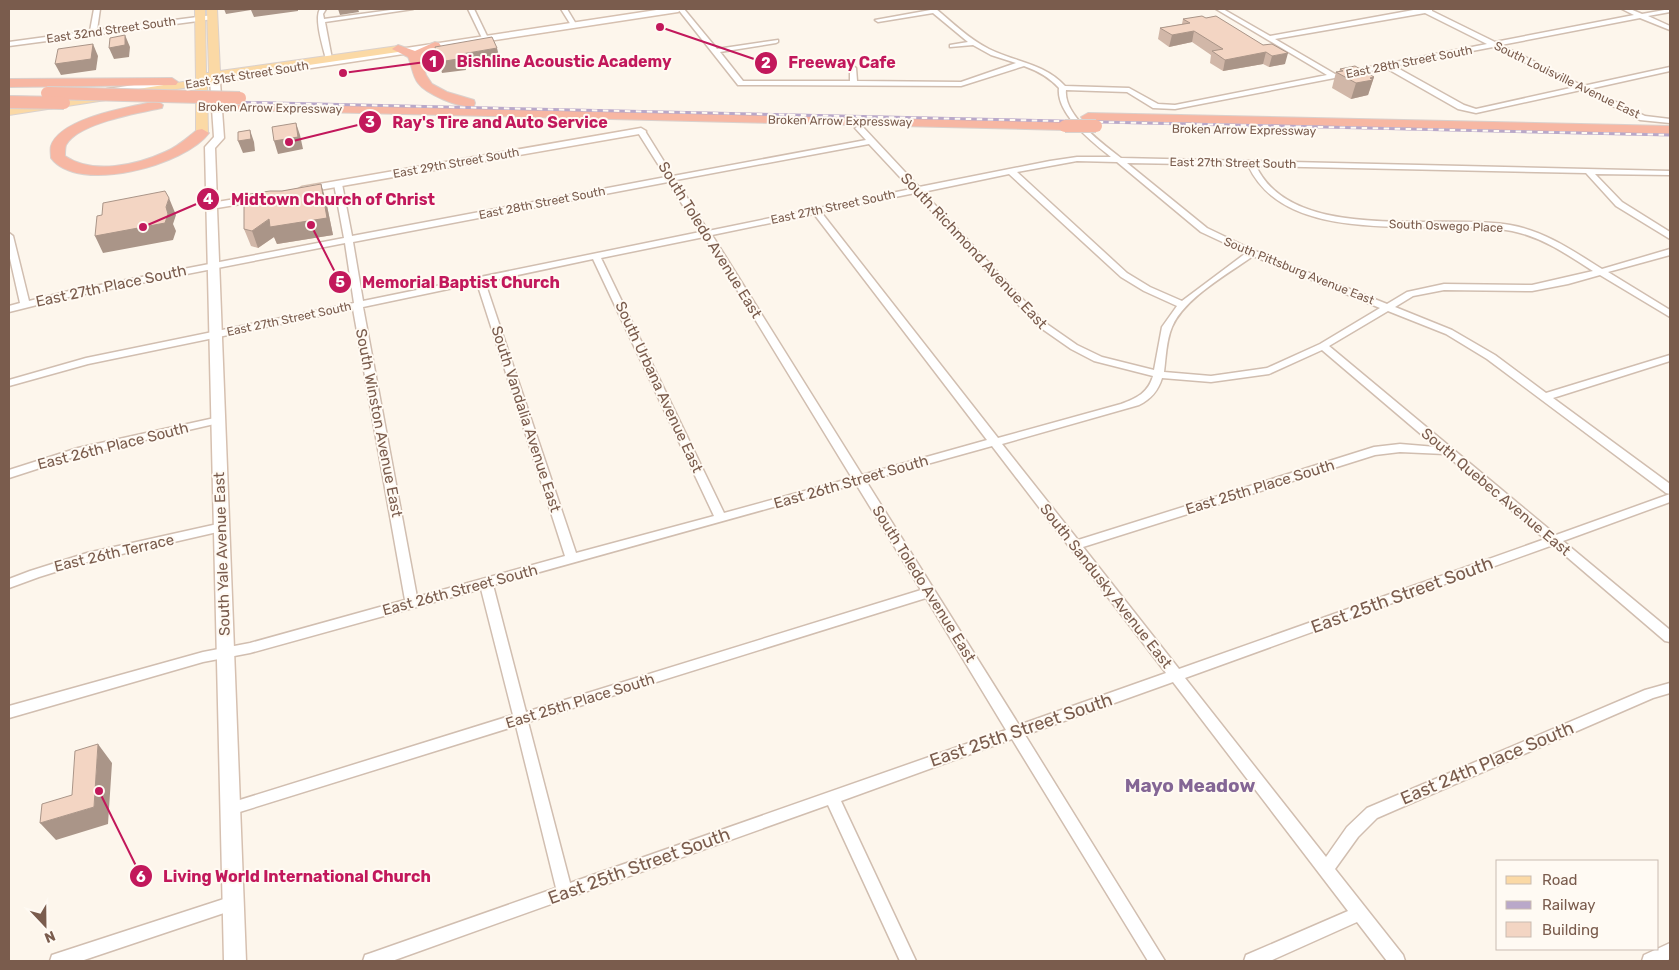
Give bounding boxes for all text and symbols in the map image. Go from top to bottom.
street label: East 32nd Street South [45,14,177,46]
street label: South Louisville Avenue East [1492,39,1642,122]
street label: East 28th Street South [1345,43,1473,81]
callout: Bishline Acoustic Academy [421,46,682,77]
callout: Freeway Cafe [753,47,906,78]
text: Bishline Acoustic Academy [457,52,672,71]
text: 1 [429,53,437,71]
text: Freeway Cafe [788,53,896,72]
text: 2 [761,54,771,72]
street label: East 31st Street South [184,58,310,92]
street label: Broken Arrow Expressway [198,100,343,116]
callout: Ray's Tire and Auto Service [357,107,618,138]
text: 3 [365,113,375,131]
text: Ray's Tire and Auto Service [392,113,608,132]
street label: Broken Arrow Expressway [768,113,913,129]
street label: Broken Arrow Expressway [1172,122,1317,138]
street label: East 29th Street South [392,145,520,181]
street label: East 27th Street South [1169,155,1297,171]
street label: South Toledo Avenue East [654,158,766,322]
street label: South Richmond Avenue East [897,169,1051,333]
callout: Midtown Church of Christ [196,184,445,215]
street label: East 28th Street South [478,184,606,222]
street label: East 27th Street South [769,187,897,227]
text: 4 [203,190,213,208]
text: Midtown Church of Christ [231,190,436,209]
street label: South Oswego Place [1389,217,1504,235]
street label: South Pittsburg Avenue East [1222,234,1376,308]
street label: East 27th Place South [34,261,188,311]
callout: Memorial Baptist Church [327,267,570,298]
text: 5 [335,273,345,291]
text: Memorial Baptist Church [362,273,560,292]
street label: East 27th Street South [225,299,353,339]
street label: South Urbana Avenue East [611,299,707,476]
street label: South Vandalia Avenue East [487,324,565,514]
street label: South Winston Avenue East [352,327,406,519]
street label: East 26th Place South [36,419,190,473]
street label: South Quebec Avenue East [1418,424,1574,560]
street label: East 26th Street South [772,451,930,513]
street label: East 25th Place South [1183,456,1337,518]
street label: South Yale Avenue East [210,472,234,636]
street label: South Sandusky Avenue East [1036,500,1176,672]
street label: South Toledo Avenue East [868,502,980,666]
street label: East 26th Terrace [52,530,176,576]
street label: East 25th Street South [1308,552,1496,638]
street label: East 26th Street South [380,561,540,619]
street label: East 25th Place South [503,670,657,732]
street label: East 25th Street South [927,688,1115,772]
street label: East 24th Place South [1397,717,1577,809]
district label: Mayo Meadow [1125,774,1255,797]
street label: East 25th Street South [545,823,733,909]
legend [1496,860,1659,950]
callout: Living World International Church [128,861,441,892]
text: Living World International Church [163,867,431,886]
text: 6 [136,868,146,886]
text: Road [1542,871,1578,889]
text: Railway [1542,896,1596,914]
north arrow [20,900,70,950]
text: Building [1542,921,1599,939]
text: N [42,927,58,946]

